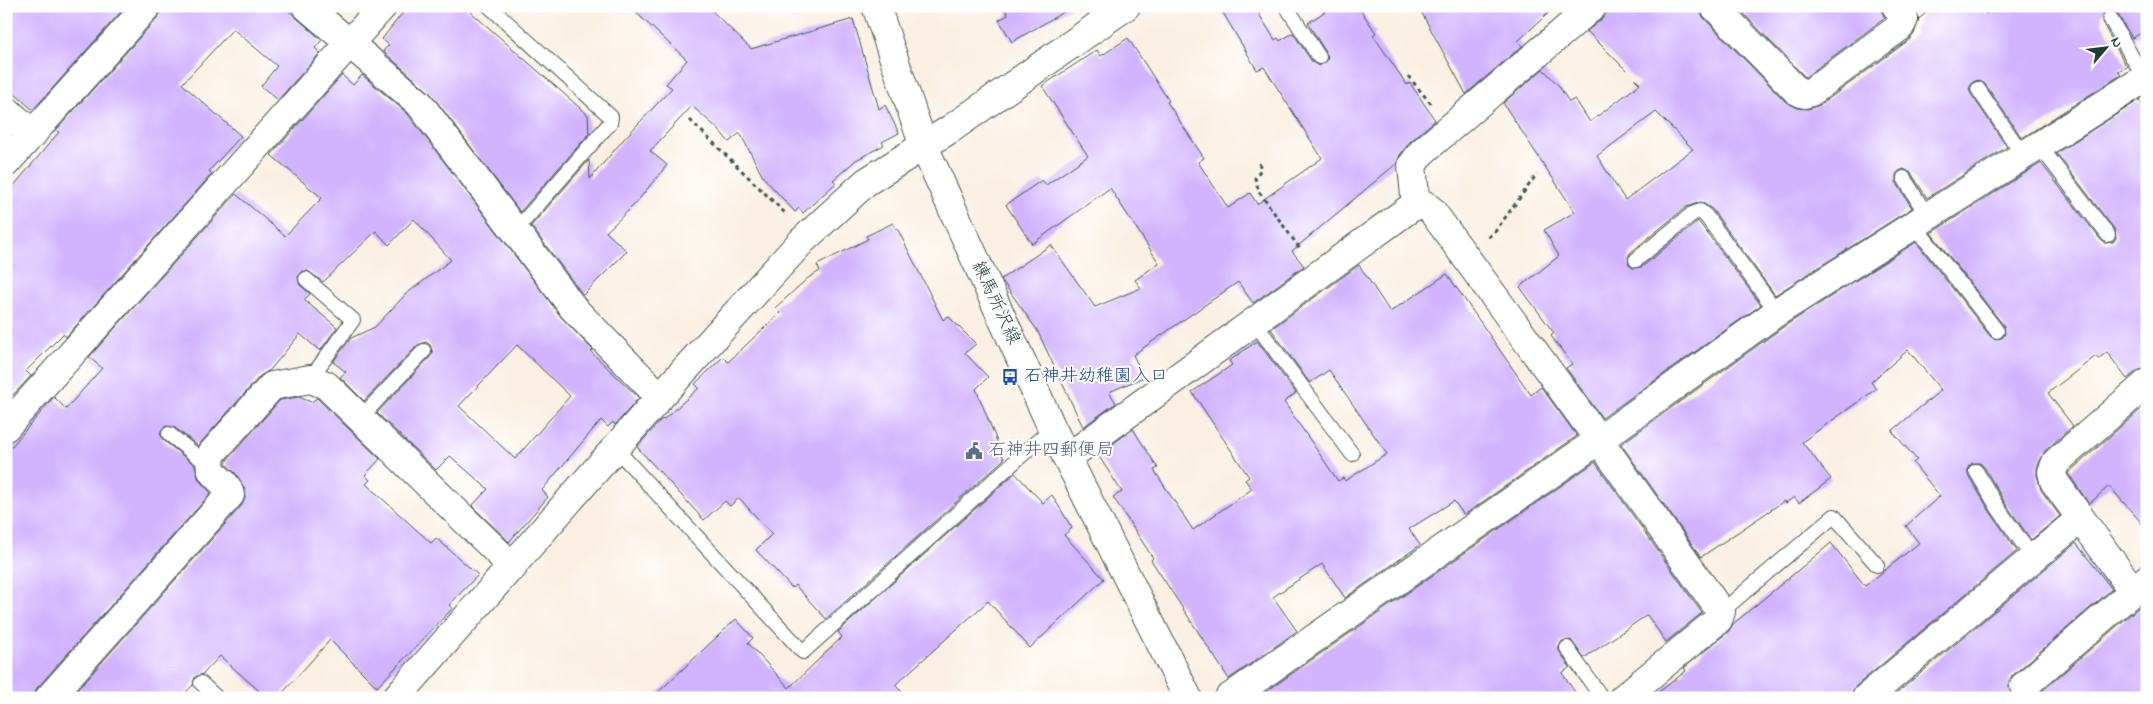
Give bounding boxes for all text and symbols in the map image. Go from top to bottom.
north arrow [2080,22,2130,72]
text: N [2105,33,2128,52]
street label: 練馬所沢線 [964,257,1026,349]
place label: 石神井幼稚園入口 [1024,364,1168,390]
bus stop icon: 石神井幼稚園入口 [1000,367,1020,387]
place label: 石神井四郵便局 [988,438,1114,464]
public building icon: 石神井四郵便局 [964,441,984,461]

